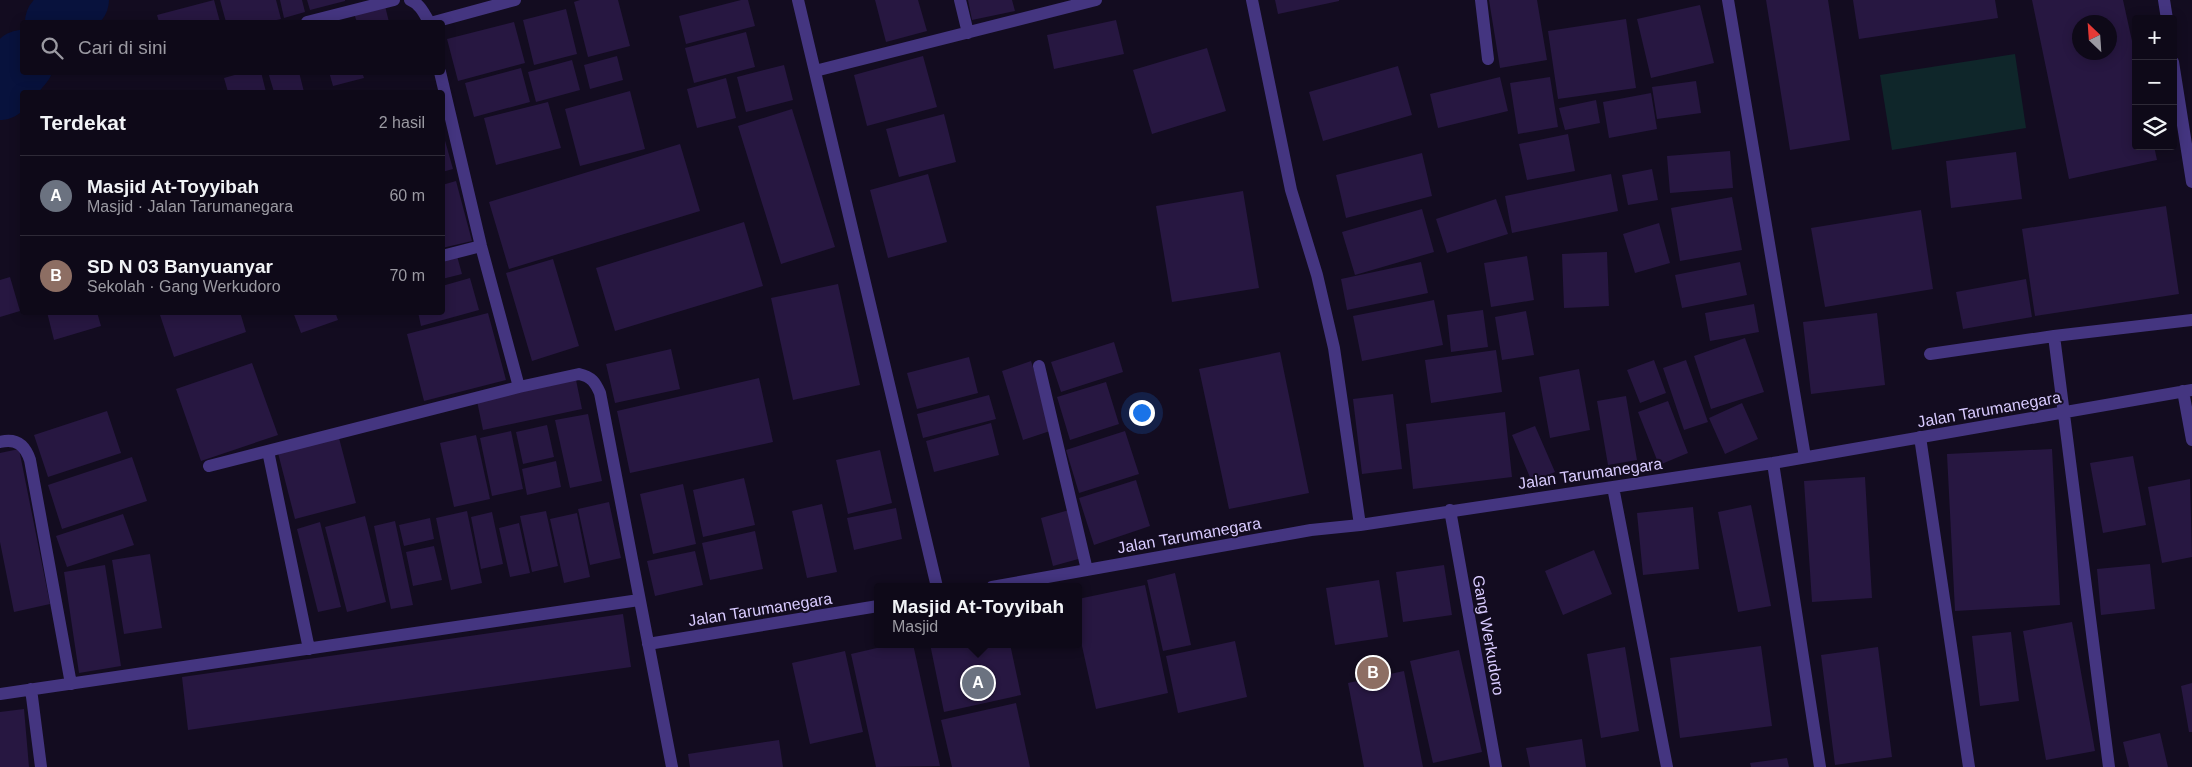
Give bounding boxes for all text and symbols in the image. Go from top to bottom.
north arrow [2072,15,2117,60]
map controls [2132,15,2177,150]
button: + [2132,15,2177,60]
search box [20,20,445,75]
icon: search [38,34,66,62]
text: Cari di sini [78,37,167,58]
button: − [2132,60,2177,105]
button: layers [2132,105,2177,150]
text: Terdekat [40,111,126,134]
text: 2 hasil [379,114,425,131]
text: Masjid At-Toyyibah [87,176,259,197]
text: A [50,187,62,204]
text: 60 m [389,187,425,204]
text: Masjid · Jalan Tarumanegara [87,198,293,215]
text: SD N 03 Banyuanyar [87,256,273,277]
text: B [50,267,62,284]
text: 70 m [389,267,425,284]
text: Sekolah · Gang Werkudoro [87,278,281,295]
street label: Jalan Tarumanegara [1916,388,2062,431]
your location [1129,400,1155,426]
street label: Jalan Tarumanegara [1517,455,1663,492]
street label: Jalan Tarumanegara [1116,514,1262,557]
street label: Gang Werkudoro [1470,574,1507,697]
popup [874,583,1082,648]
street label: Jalan Tarumanegara [687,590,833,629]
text: Masjid At-Toyyibah [892,596,1064,617]
text: Masjid [892,618,938,635]
pin: B [1357,654,1389,692]
pin: A [962,664,994,702]

